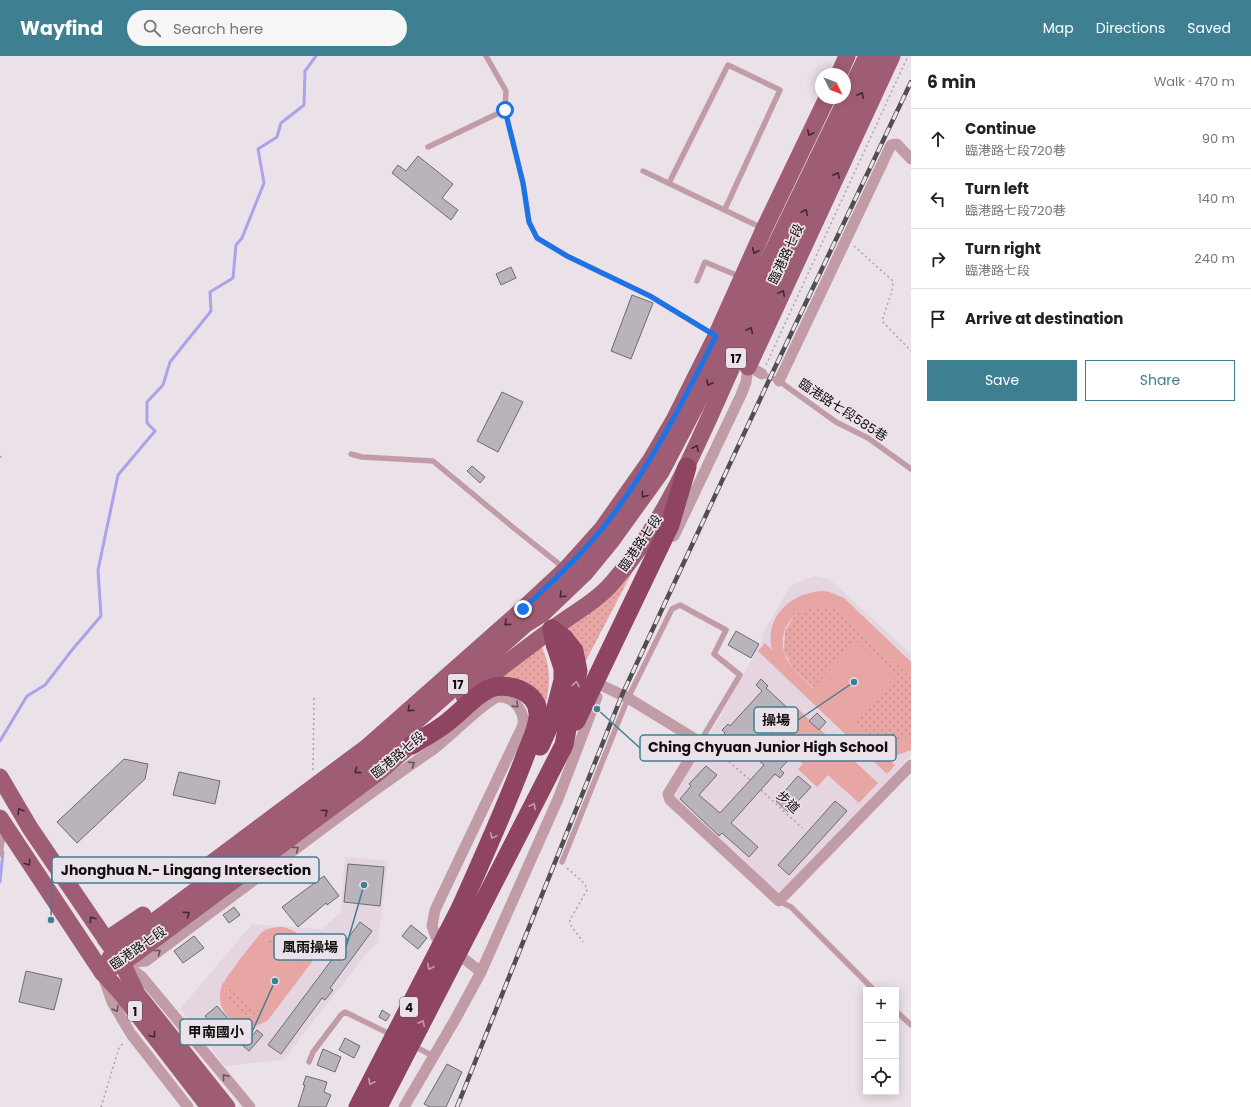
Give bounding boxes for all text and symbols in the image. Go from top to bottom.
search box [127,10,407,46]
text: Wayfind [20,15,103,42]
icon: search [141,17,163,39]
text: Search here [173,18,263,39]
text: Map [1043,18,1074,38]
text: Directions [1096,18,1165,38]
text: Saved [1187,18,1231,38]
north arrow [815,68,851,104]
text: 6 min [927,70,976,94]
text: Walk · 470 m [1154,72,1235,91]
one-way arrow [856,92,864,99]
route start [496,101,514,119]
text: Continue [965,118,1036,139]
icon: ahead [927,128,949,150]
one-way arrow [807,129,815,136]
text: 90 m [1202,129,1235,148]
text: 臨港路七段720巷 [965,141,1066,160]
one-way arrow [832,172,840,179]
text: Turn left [965,178,1029,199]
icon: left [927,188,949,210]
text: 140 m [1198,189,1235,208]
text: 臨港路七段720巷 [965,201,1066,220]
one-way arrow [800,209,808,217]
street label: 臨港路七段 [764,221,808,287]
text: Turn right [965,238,1041,259]
one-way arrow [752,246,760,254]
icon: right [927,248,949,270]
text: 240 m [1194,249,1235,268]
text: 臨港路七段 [965,261,1030,280]
one-way arrow [777,290,785,297]
icon: arrive [927,308,949,330]
text: Arrive at destination [965,308,1123,329]
one-way arrow [745,326,753,334]
road number: 17 [726,348,746,368]
button: Save [927,360,1077,401]
button: Share [1085,360,1235,401]
street label: 臨港路七段585巷 [795,374,891,446]
one-way arrow [706,378,713,386]
one-way arrow [691,445,699,452]
one-way arrow [642,491,649,498]
street label: 臨港路七段 [614,511,666,575]
one-way arrow [559,590,566,597]
route end [514,600,532,618]
one-way arrow [505,619,512,626]
road number: 17 [448,674,468,694]
one-way arrow [571,681,580,688]
one-way arrow [511,700,519,708]
one-way arrow [407,704,415,712]
callout: 操場 [754,707,798,733]
text: 操場 [762,710,790,730]
street label: 臨港路七段 [367,727,429,783]
callout: Ching Chyuan Junior High School [640,735,896,761]
text: Ching Chyuan Junior High School [648,737,888,757]
one-way arrow [408,761,415,769]
one-way arrow [354,766,361,773]
street label: 步道 [772,786,804,818]
one-way arrow [529,803,536,810]
one-way arrow [17,808,24,815]
one-way arrow [321,809,328,817]
one-way arrow [490,832,498,840]
one-way arrow [291,847,298,854]
callout: Jhonghua N.- Lingang Intersection [52,857,319,883]
one-way arrow [23,858,30,865]
text: Jhonghua N.- Lingang Intersection [61,860,311,880]
one-way arrow [182,912,189,919]
one-way arrow [89,916,97,923]
street label: 臨港路七段 [106,922,170,974]
callout: 風雨操場 [274,934,346,960]
text: 風雨操場 [282,937,338,957]
one-way arrow [154,949,161,957]
one-way arrow [427,963,435,970]
map controls [863,987,899,1095]
button: + [863,987,899,1023]
road number: 4 [400,997,418,1017]
road number: 1 [128,1001,142,1021]
one-way arrow [111,1005,119,1012]
callout: 甲南國小 [180,1019,252,1045]
one-way arrow [417,1019,425,1027]
text: 甲南國小 [188,1022,244,1042]
button: − [863,1023,899,1059]
one-way arrow [149,1031,156,1038]
button: locate [863,1059,899,1095]
one-way arrow [223,1075,230,1082]
one-way arrow [368,1078,375,1086]

